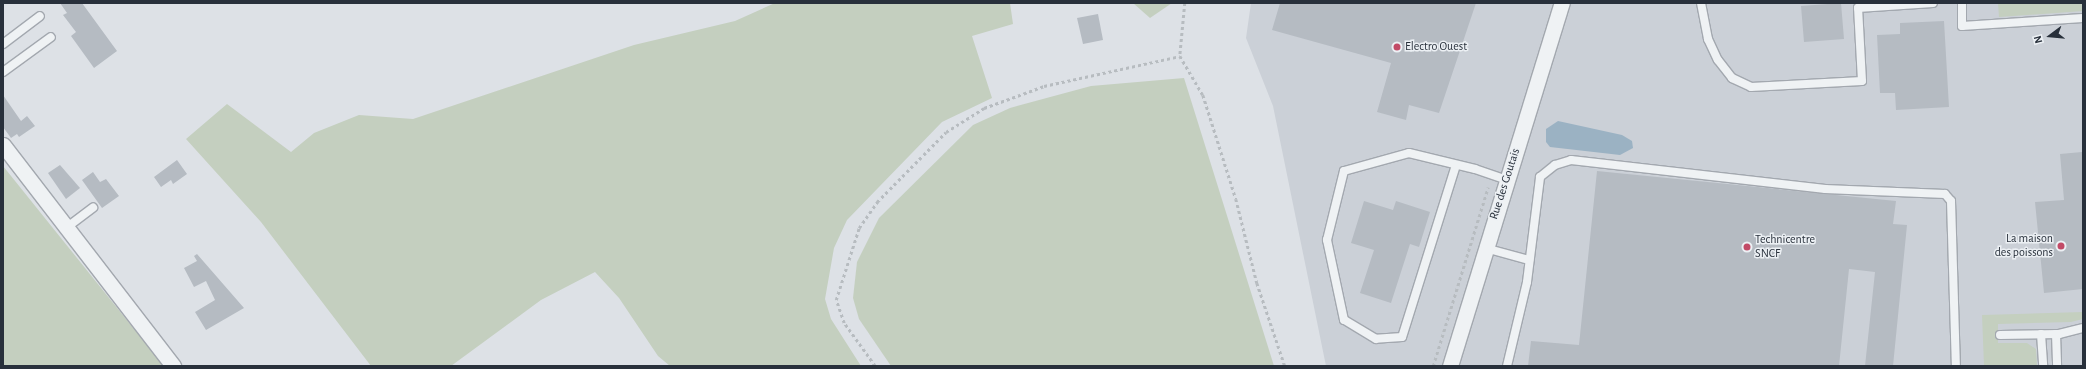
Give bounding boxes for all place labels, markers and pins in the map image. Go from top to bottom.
place label: Electro Ouest [1405,40,1467,54]
marker: Electro Ouest [1392,42,1402,52]
place label: La maison des poissons [1995,232,2053,260]
place label: Technicentre SNCF [1755,233,1815,261]
marker: La maison des poissons [2056,241,2066,251]
marker: Technicentre SNCF [1742,242,1752,252]

